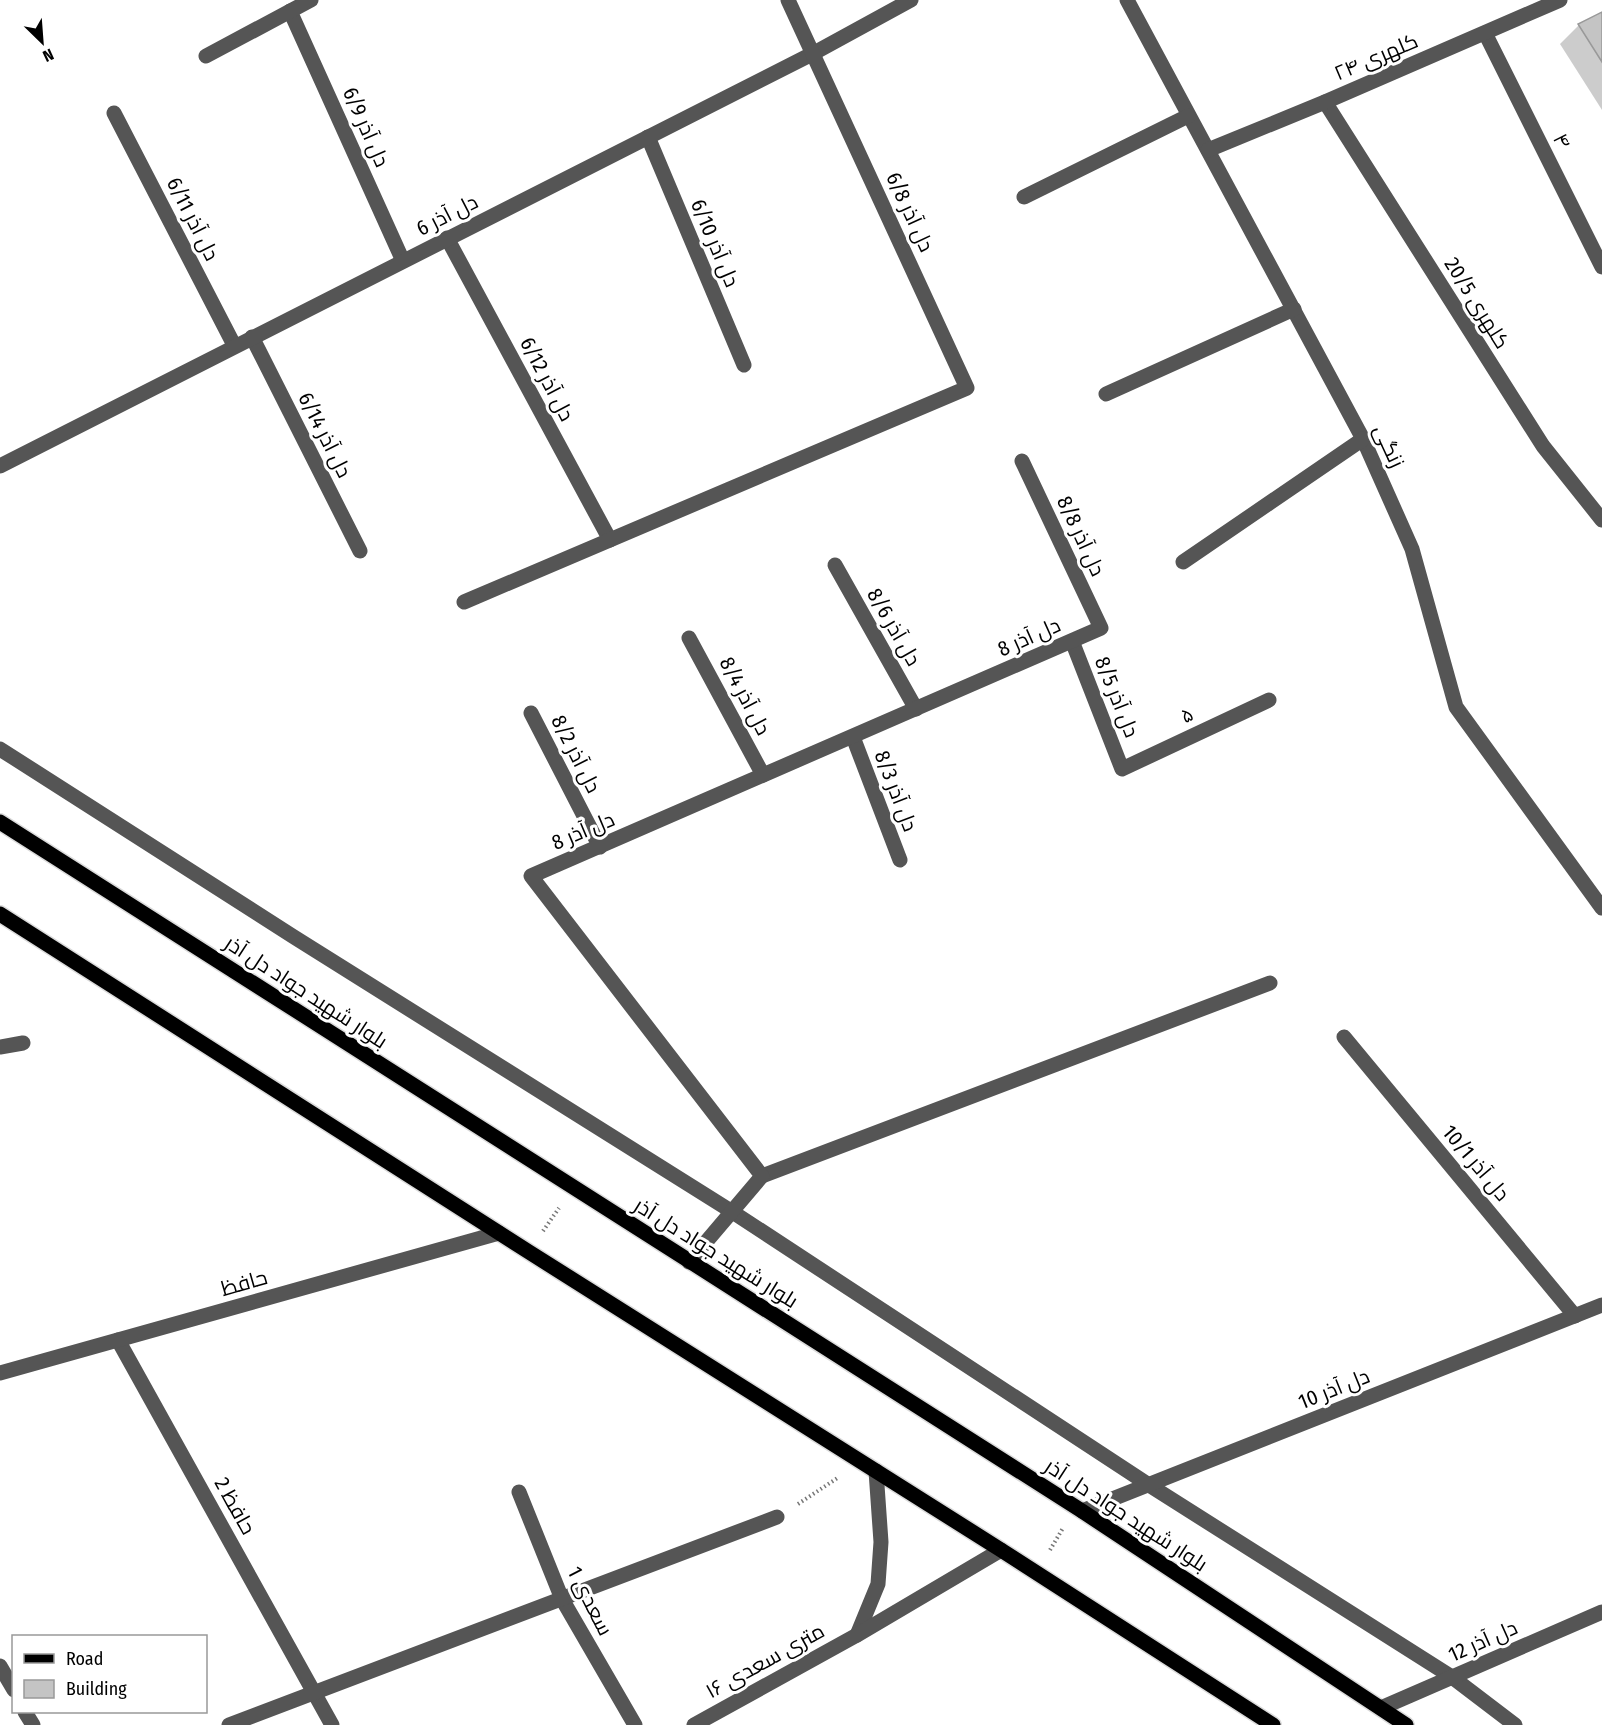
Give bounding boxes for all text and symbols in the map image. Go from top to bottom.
north arrow [12,12,72,72]
street label: کلهری ۲۴ [1330,28,1422,86]
text: N [40,45,56,66]
street label: دل آذر 6/9 [337,83,395,171]
street label: ۴ [1547,129,1577,153]
street label: دل آذر 6/8 [880,168,940,256]
street label: دل آذر 6/11 [161,173,225,265]
street label: دل آذر 6 [412,188,482,242]
street label: دل آذر 6/10 [685,195,745,291]
street label: کلهری 20/5 [1439,253,1515,353]
street label: دل آذر 6/12 [514,333,580,425]
street label: دل آذر 6/14 [292,388,358,482]
street label: زنگی [1368,420,1410,472]
street label: دل آذر 8/8 [1051,492,1111,580]
street label: دل آذر 8/6 [861,583,927,671]
street label: دل آذر 8 [994,612,1064,662]
street label: دل آذر 8/4 [714,652,776,740]
street label: دل آذر 8/5 [1089,653,1145,741]
street label: ۵ [1176,701,1198,729]
street label: دل آذر 8/2 [545,711,607,797]
street label: دل آذر 8/3 [869,747,923,835]
street label: دل آذر 8 [548,806,618,856]
street label: بلوار شهید جواد دل آذر [219,929,392,1054]
street label: دل آذر 10/1 [1437,1120,1515,1206]
street label: بلوار شهید جواد دل آذر [628,1191,803,1314]
street label: حافظ [218,1264,270,1302]
street label: دل آذر 10 [1295,1363,1373,1415]
street label: بلوار شهید جواد دل آذر [1039,1452,1212,1577]
street label: حافظ 2 [209,1473,261,1539]
street label: سعدی 1 [562,1562,618,1640]
street label: دل آذر 12 [1444,1614,1522,1668]
street label: ۱۶ متری سعدی [701,1618,829,1704]
legend [12,1635,207,1713]
text: Road [66,1648,103,1670]
text: Building [66,1678,127,1700]

